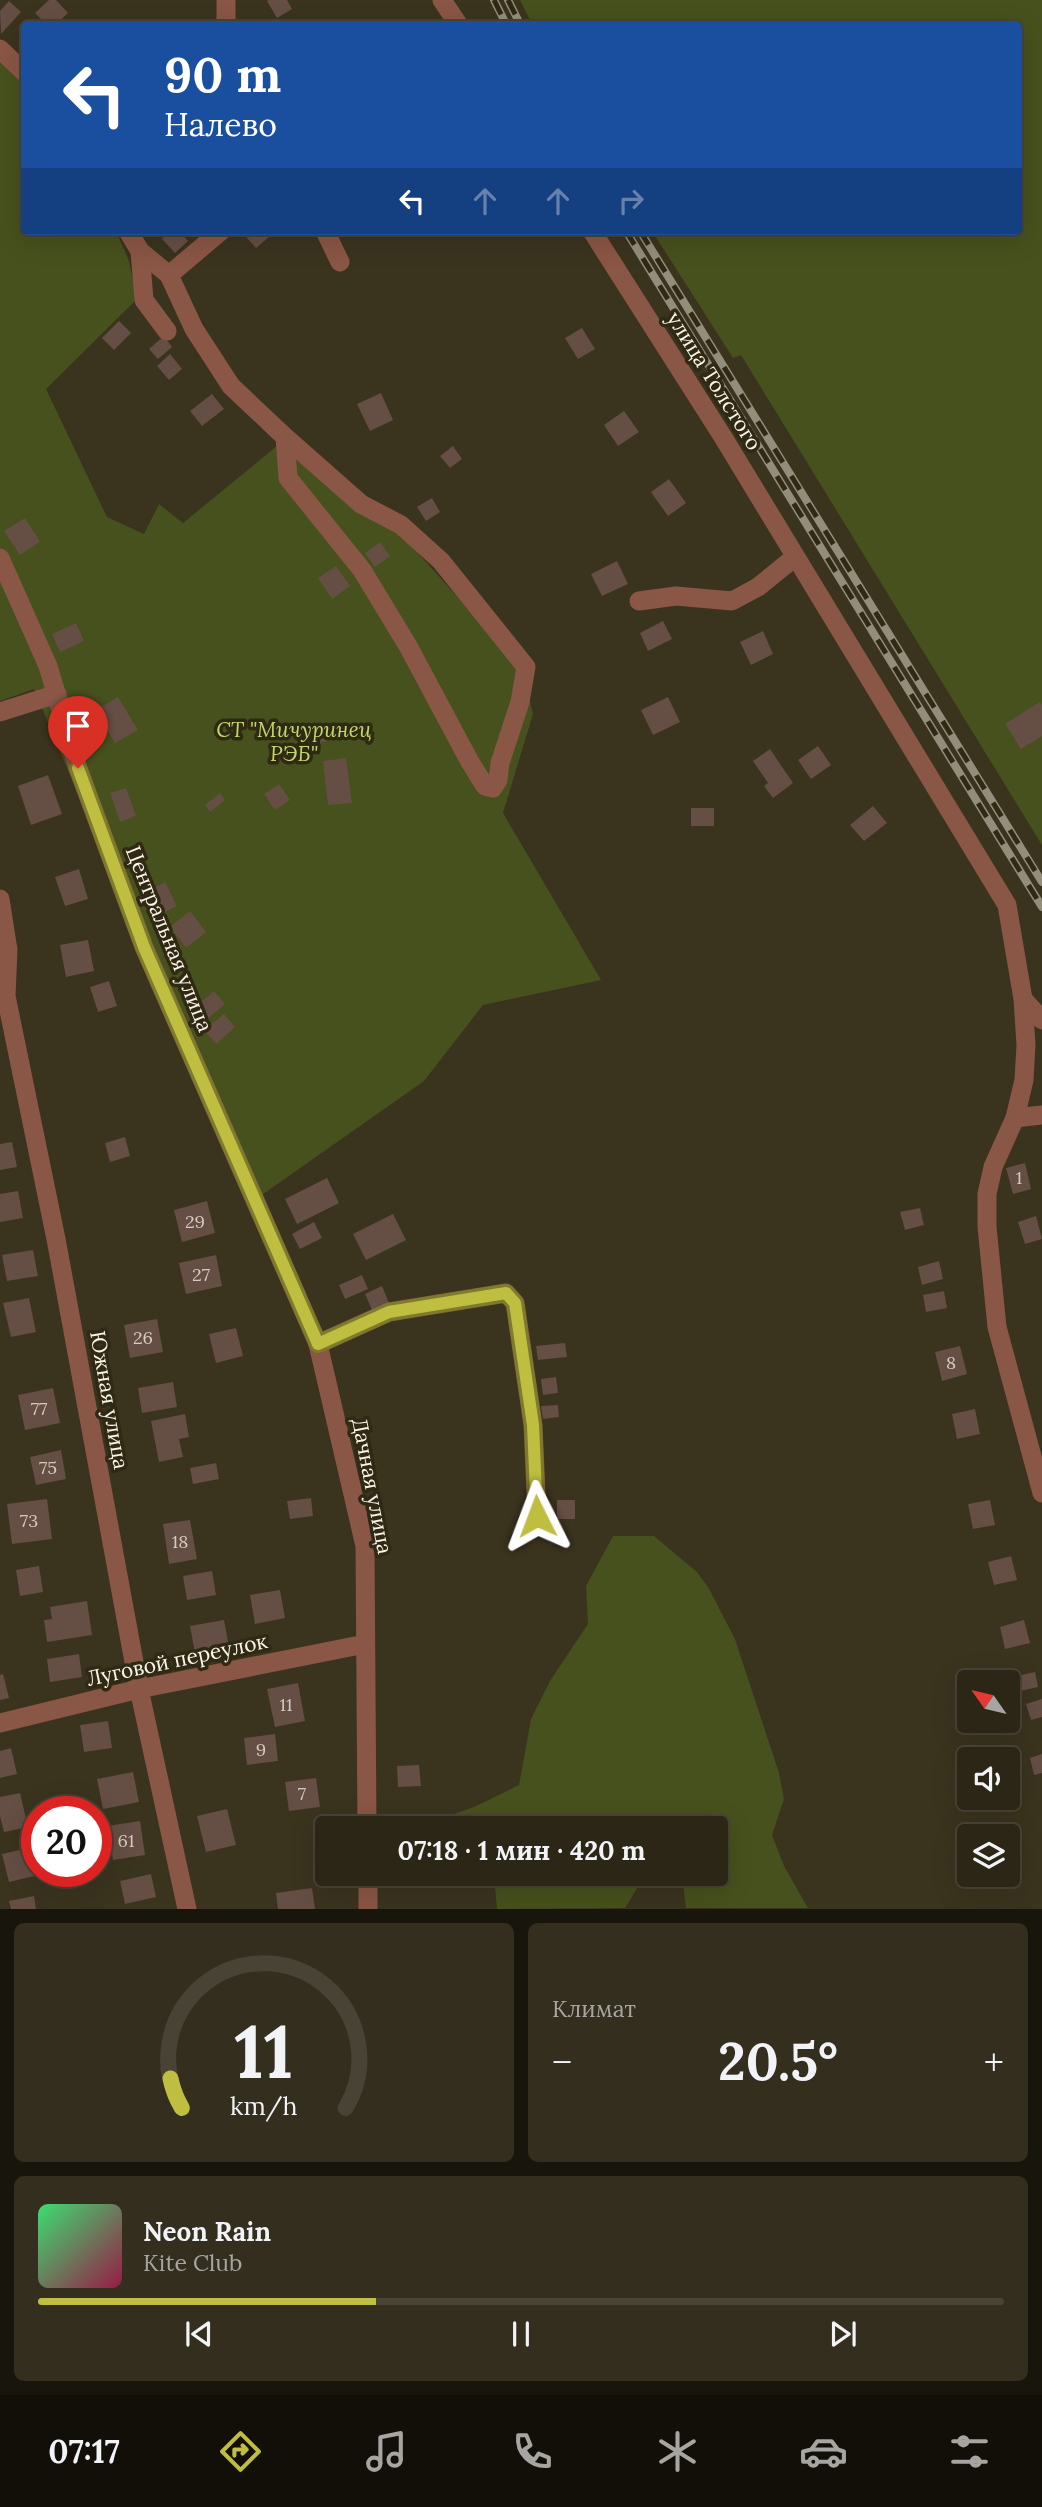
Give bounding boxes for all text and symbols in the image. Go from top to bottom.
text: 90 m [164,43,281,105]
icon: left [49,49,140,140]
text: Налево [164,104,277,145]
icon: left [393,182,431,220]
icon: ahead [466,182,504,220]
icon: ahead [539,182,577,220]
icon: right [612,182,650,220]
street label: улица Толстого [661,306,768,455]
pin [48,696,108,768]
icon: arrive [59,707,97,745]
park label: СТ "Мичуринец РЭБ" [216,716,372,767]
street label: Центральная улица [120,842,219,1036]
house number: 1 [1016,1166,1022,1189]
house number: 29 [185,1210,205,1233]
house number: 27 [192,1263,210,1286]
house number: 26 [133,1326,153,1349]
street label: Южная улица [84,1329,135,1471]
house number: 8 [946,1351,956,1374]
house number: 77 [31,1397,47,1420]
street label: Дачная улица [346,1415,399,1557]
house number: 75 [39,1456,57,1479]
position arrow [500,1479,574,1553]
house number: 73 [20,1509,38,1532]
house number: 18 [172,1530,188,1553]
street label: Луговой переулок [84,1627,270,1692]
north arrow [957,1670,1020,1732]
map controls [957,1670,1020,1887]
house number: 11 [279,1693,293,1716]
house number: 9 [256,1738,266,1761]
button: sound [957,1747,1020,1810]
house number: 7 [298,1782,306,1805]
speed limit sign: 20 [21,1796,112,1887]
button: layers [957,1824,1020,1887]
house number: 61 [118,1829,134,1852]
text: 07:18 · 1 мин · 420 m [398,1834,645,1867]
text: Климат [552,1994,636,2023]
text: 11 [234,2006,294,2099]
text: 20.5° [718,2028,838,2094]
text: − [552,2038,572,2086]
text: + [984,2038,1004,2086]
text: km/h [230,2090,298,2122]
text: Neon Rain [143,2215,271,2248]
text: Kite Club [143,2248,242,2277]
icon: previous [180,2315,218,2353]
icon: pause [502,2315,540,2353]
icon: next [824,2315,862,2353]
icon: directions [216,2427,265,2476]
icon: music [362,2427,411,2476]
icon: phone [508,2427,557,2476]
icon: climate [653,2427,702,2476]
icon: car [799,2427,848,2476]
icon: filters [945,2427,994,2476]
text: 07:17 [48,2431,120,2472]

